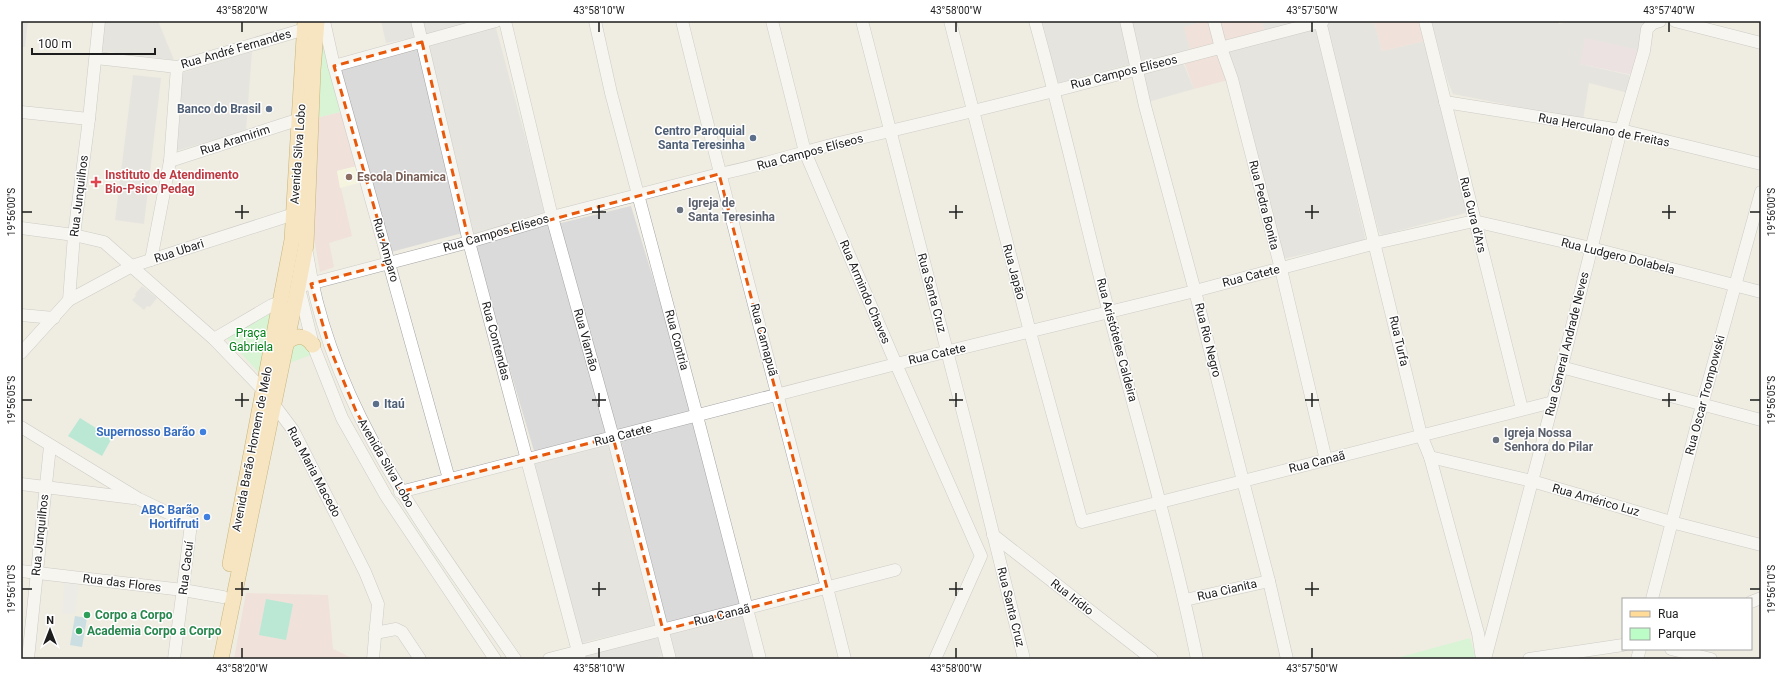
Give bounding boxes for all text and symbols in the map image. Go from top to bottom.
text: 43°58'20"W [216,5,268,16]
text: 43°58'10"W [573,5,625,16]
text: 43°58'00"W [930,5,982,16]
text: 43°57'50"W [1286,5,1338,16]
text: 43°57'40"W [1643,5,1695,16]
street label: Rua André Fernandes [179,27,293,71]
scale bar [32,30,155,56]
text: 100 m [38,37,72,51]
street label: Rua Campos Elíseos [1069,52,1179,92]
place label: Banco do Brasil [177,102,261,116]
street label: Avenida Silva Lobo [288,103,309,205]
marker: Banco do Brasil [264,104,274,114]
street label: Rua Herculano de Freitas [1537,110,1671,150]
street label: Rua Aramirim [198,122,272,158]
place label: Centro Paroquial Santa Teresinha [655,124,746,152]
street label: Rua Campos Elíseos [755,131,865,173]
marker: Centro Paroquial Santa Teresinha [748,133,758,143]
street label: Rua Junquilhos [67,154,91,238]
street label: Rua Pedra Bonita [1246,159,1282,251]
place label: Instituto de Atendimento Bio-Psico Pedag [105,168,239,196]
place label: Escola Dinamica [357,170,446,184]
marker: Escola Dinamica [344,172,354,182]
marker: Instituto de Atendimento Bio-Psico Pedag [90,176,102,188]
street label: Rua Cura d'Ars [1457,176,1489,254]
text: 19°56'00"S [6,188,17,236]
text: 19°56'00"S [1766,188,1777,236]
place label: Igreja de Santa Teresinha [688,196,776,224]
marker: Igreja de Santa Teresinha [675,205,685,215]
street label: Rua Campos Elíseos [441,211,551,255]
street label: Rua Amparo [370,216,402,284]
street label: Rua Ludgero Dolabela [1560,235,1676,277]
street label: Rua Ubari [152,236,206,266]
street label: Rua Armindo Chaves [837,238,893,346]
street label: Rua Japão [1000,243,1028,301]
street label: Rua Santa Cruz [915,252,949,334]
street label: Rua Catete [1221,262,1281,290]
street label: Rua General Andrade Neves [1542,270,1592,418]
street label: Rua Aristóteles Caldeira [1094,277,1140,403]
street label: Rua Contendas [479,300,513,382]
street label: Rua Rio Negro [1192,301,1224,379]
street label: Rua Camapuã [748,302,780,378]
street label: Rua Viamão [571,307,601,373]
street label: Rua Contria [662,308,692,372]
street label: Rua Turfa [1386,314,1412,368]
park label: Praça Gabriela [229,326,273,354]
street label: Rua Oscar Trompowski [1682,334,1728,456]
street label: Rua Catete [907,341,967,367]
street label: Avenida Barão Homem de Melo [229,365,275,533]
text: 19°56'05"S [6,376,17,424]
text: 19°56'05"S [1766,376,1777,424]
place label: Itaú [384,397,405,411]
marker: Itaú [371,399,381,409]
street label: Avenida Silva Lobo [355,416,417,510]
street label: Rua Catete [593,421,653,449]
street label: Rua Maria Macedo [284,424,344,520]
place label: Supernosso Barão [96,425,195,439]
place label: Igreja Nossa Senhora do Pilar [1504,426,1594,454]
marker: Supernosso Barão [198,427,208,437]
marker: Igreja Nossa Senhora do Pilar [1491,435,1501,445]
street label: Rua Canaã [1287,448,1347,476]
street label: Rua Américo Luz [1551,481,1641,519]
street label: Rua Junquilhos [29,493,51,577]
place label: ABC Barão Hortifruti [141,503,199,531]
marker: ABC Barão Hortifruti [202,512,212,522]
street label: Rua Cacuí [176,539,196,596]
text: 19°56'10"S [6,565,17,613]
text: 19°56'10"S [1766,565,1777,613]
street label: Rua Santa Cruz [994,566,1028,648]
street label: Rua das Flores [82,571,162,595]
street label: Rua Irídio [1048,576,1096,618]
street label: Rua Cianita [1196,576,1258,604]
legend [1622,598,1752,650]
street label: Rua Canaã [692,601,752,629]
text: Rua [1658,607,1679,621]
place label: Corpo a Corpo [95,608,173,622]
north arrow [30,610,70,650]
marker: Corpo a Corpo [82,610,92,620]
text: N [46,614,54,627]
place label: Academia Corpo a Corpo [87,624,222,638]
marker: Academia Corpo a Corpo [74,626,84,636]
text: Parque [1658,627,1696,641]
text: 43°58'20"W [216,663,268,674]
text: 43°58'10"W [573,663,625,674]
text: 43°58'00"W [930,663,982,674]
text: 43°57'50"W [1286,663,1338,674]

